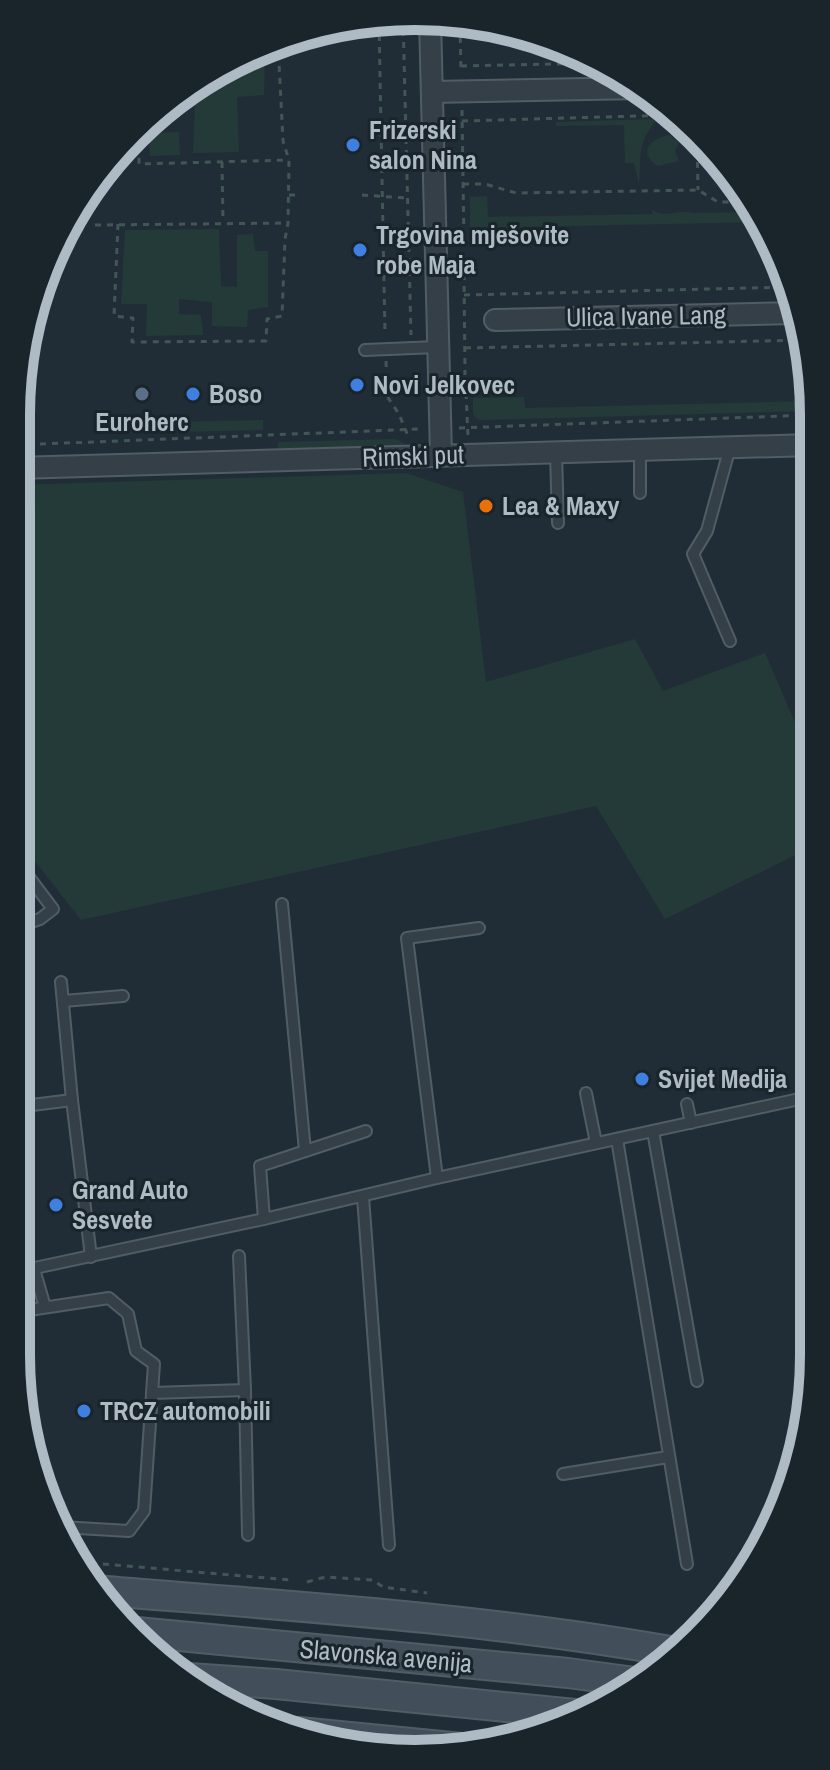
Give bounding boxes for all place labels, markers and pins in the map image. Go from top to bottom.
place label: Frizerski salon Nina [369,112,477,177]
marker: Frizerski salon Nina [344,136,362,154]
place label: Trgovina mješovite robe Maja [376,217,569,282]
marker: Trgovina mješovite robe Maja [351,241,369,259]
place label: Novi Jelkovec [373,367,515,402]
place label: Boso [209,376,262,411]
marker: Novi Jelkovec [348,376,366,394]
marker: Euroherc [133,385,151,403]
marker: Boso [184,385,202,403]
place label: Euroherc [95,404,189,439]
place label: Lea & Maxy [502,488,619,523]
marker: Lea & Maxy [477,497,495,515]
place label: Svijet Medija [658,1061,787,1096]
marker: Svijet Medija [633,1070,651,1088]
place label: Grand Auto Sesvete [72,1172,188,1237]
marker: Grand Auto Sesvete [47,1196,65,1214]
place label: TRCZ automobili [100,1393,271,1428]
marker: TRCZ automobili [75,1402,93,1420]

